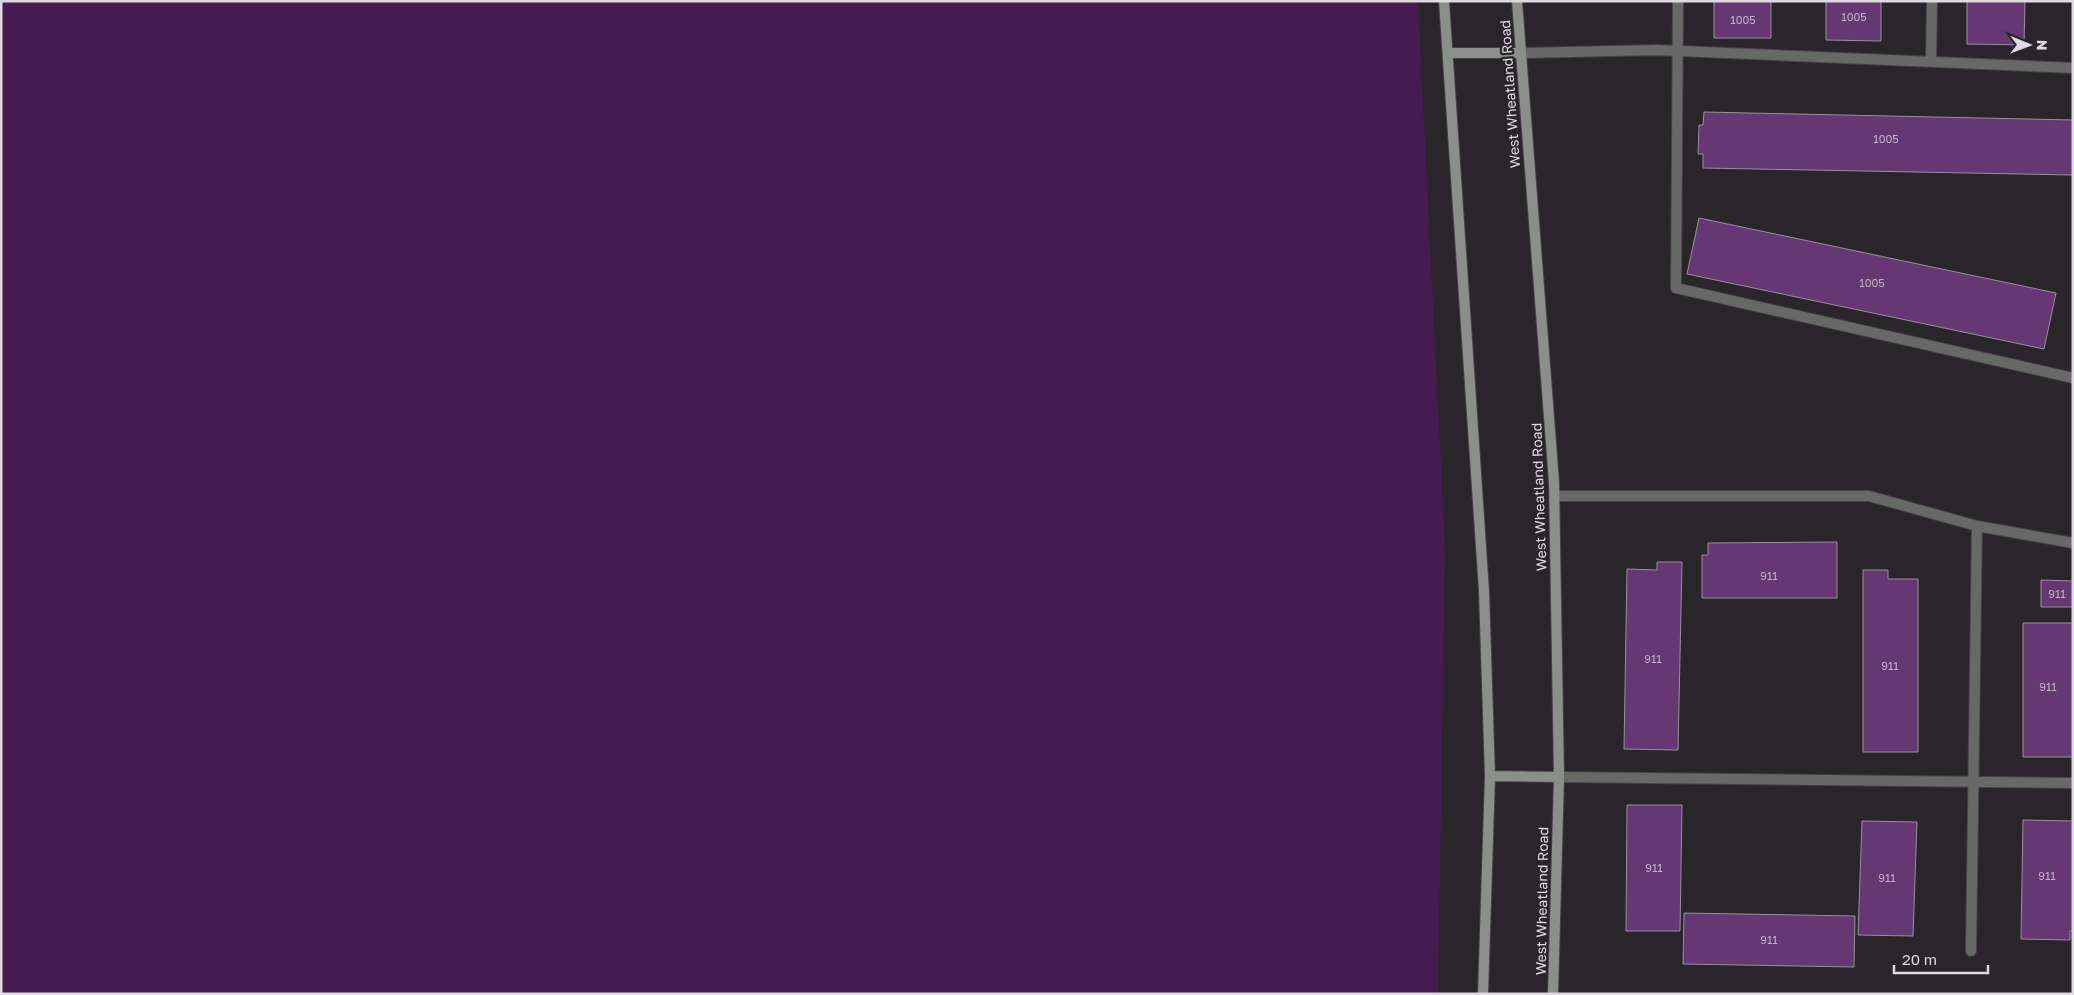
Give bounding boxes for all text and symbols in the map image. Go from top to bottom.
house number: 1005 [1841,10,1867,23]
house number: 1005 [1730,13,1756,26]
street label: West Wheatland Road [1496,19,1523,169]
north arrow [2004,20,2054,70]
text: N [2034,40,2051,51]
house number: 1005 [1873,132,1899,145]
house number: 1005 [1859,276,1885,289]
street label: West Wheatland Road [1527,423,1550,572]
house number: 911 [1760,569,1778,582]
house number: 911 [2048,587,2066,600]
house number: 911 [1644,652,1662,665]
house number: 911 [1881,659,1899,672]
house number: 911 [2039,680,2057,693]
street label: West Wheatland Road [1532,827,1551,975]
house number: 911 [1645,861,1663,874]
house number: 911 [2038,869,2056,882]
house number: 911 [1878,871,1896,884]
house number: 911 [1760,933,1778,946]
scale bar [1894,942,1988,974]
text: 20 m [1902,950,1937,968]

